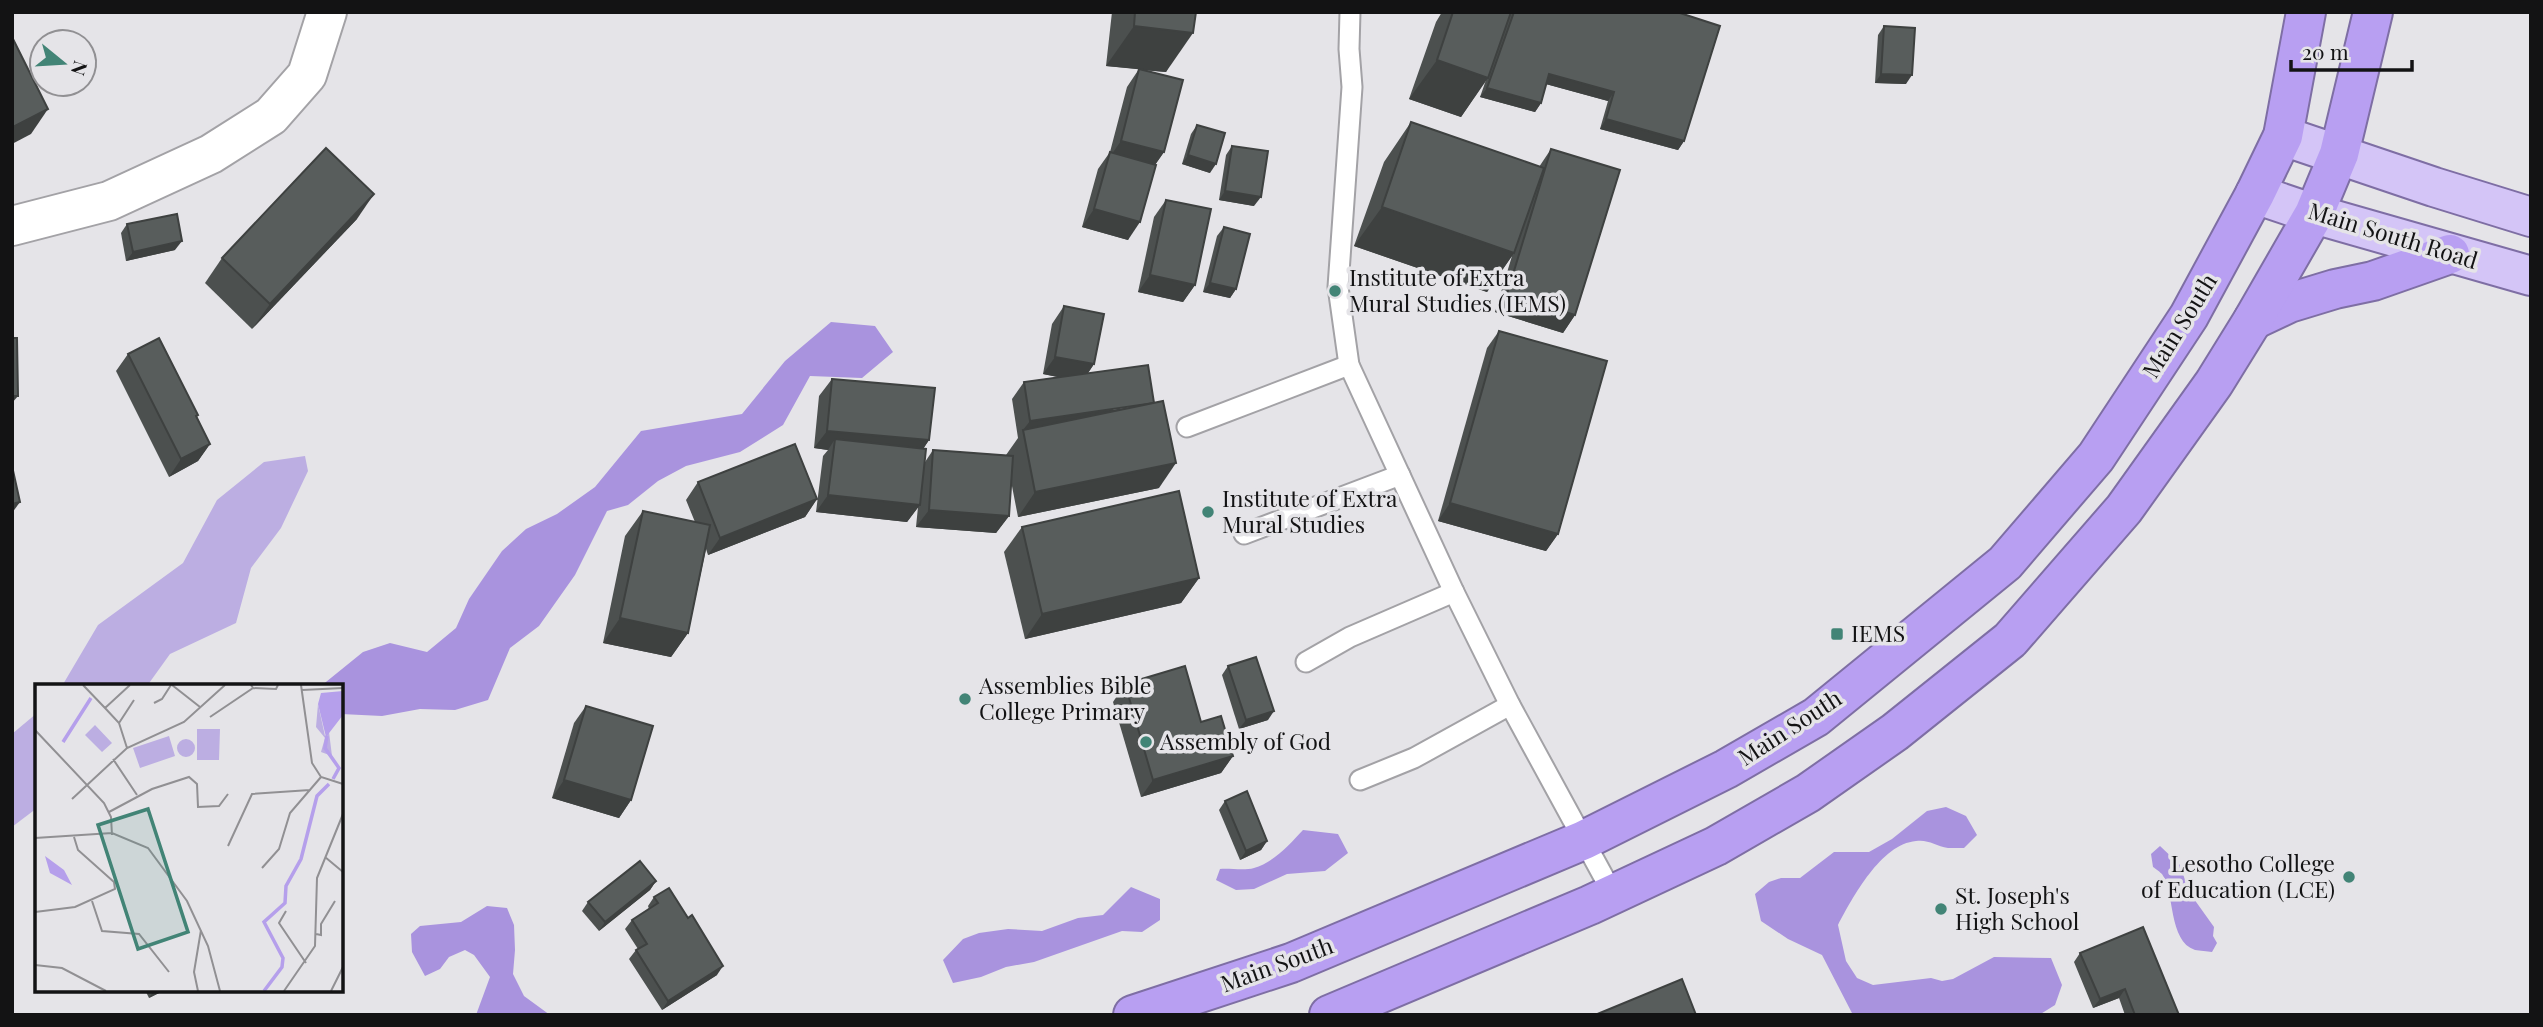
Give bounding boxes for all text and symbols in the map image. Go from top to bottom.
north arrow [28,28,98,98]
scale bar [2291,28,2412,72]
text: 20 m [2302,37,2349,65]
text: N [66,58,95,79]
street label: Main South Road [2305,194,2482,275]
place label: Institute of Extra Mural Studies (IEMS) [1349,261,1566,318]
street label: Main South [2134,267,2223,383]
marker: Institute of Extra Mural Studies (IEMS) [1327,283,1343,299]
place label: Institute of Extra Mural Studies [1222,482,1398,539]
marker: Institute of Extra Mural Studies [1200,504,1216,520]
place label: IEMS [1851,617,1905,648]
marker: IEMS [1829,626,1845,642]
place label: Assemblies Bible College Primary [978,669,1151,726]
street label: Main South [1731,681,1847,772]
inset map [35,684,343,992]
marker: Assemblies Bible College Primary [957,691,973,707]
place label: Assembly of God [1159,725,1331,756]
marker: Assembly of God [1138,734,1154,750]
place label: Lesotho College of Education (LCE) [2141,847,2335,904]
marker: Lesotho College of Education (LCE) [2341,869,2357,885]
place label: St. Joseph's High School [1955,879,2080,936]
marker: St. Joseph's High School [1933,901,1949,917]
street label: Main South [1216,929,1337,998]

